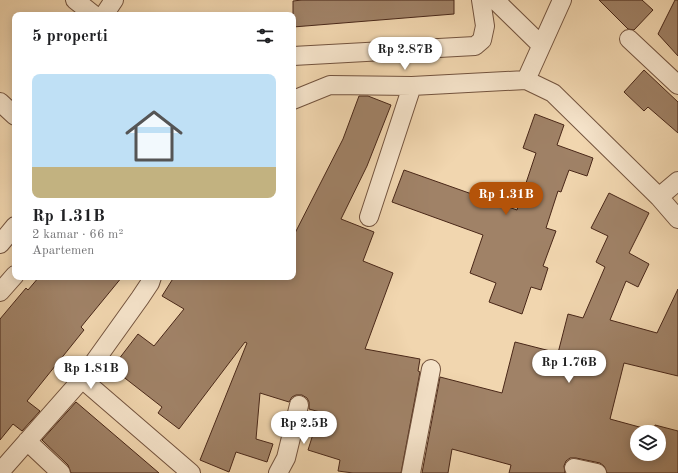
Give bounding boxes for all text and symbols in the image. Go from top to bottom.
icon: filters [254,25,276,47]
text: 5 properti [32,28,108,45]
pin: Rp 2.87B [364,37,446,71]
text: Rp 2.87B [377,43,433,56]
icon: home [118,100,190,172]
pin: Rp 1.31B [465,182,547,216]
text: Rp 1.31B [478,188,534,201]
text: Rp 1.31B [32,208,105,225]
text: 2 kamar · 66 m² [32,228,123,241]
text: Apartemen [32,244,94,257]
pin: Rp 1.76B [528,350,610,384]
pin: Rp 1.81B [50,356,132,390]
text: Rp 1.76B [541,356,597,369]
text: Rp 1.81B [63,362,119,375]
pin: Rp 2.5B [267,411,341,445]
text: Rp 2.5B [280,417,328,430]
map controls [630,425,666,461]
button: layers [630,425,666,461]

